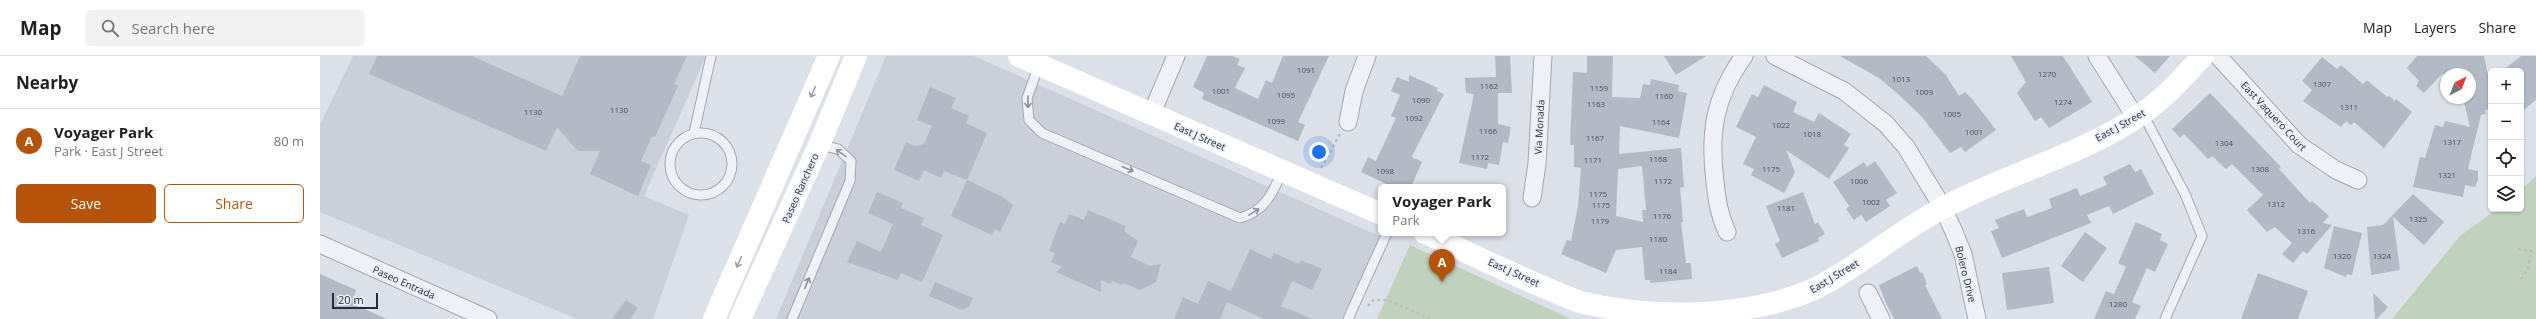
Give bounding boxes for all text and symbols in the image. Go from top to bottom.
search box [85,10,365,46]
text: Map [20,15,61,41]
icon: search [99,17,121,39]
text: Search here [131,18,215,38]
text: Map [2363,18,2392,37]
text: Layers [2414,18,2456,37]
text: Share [2478,18,2516,37]
house number: 1091 [1297,64,1315,75]
house number: 1270 [2038,68,2057,79]
north arrow [2440,68,2476,104]
map controls [2488,68,2524,212]
button: + [2488,68,2524,104]
text: Nearby [16,71,78,94]
house number: 1013 [1892,73,1911,84]
street label: East Vaquero Court [2238,78,2310,154]
house number: 1307 [2313,78,2332,89]
house number: 1162 [1480,80,1499,91]
house number: 1159 [1590,82,1609,93]
one-way arrow [809,85,817,97]
house number: 1001 [1212,85,1230,96]
house number: 1009 [1915,86,1934,97]
house number: 1095 [1277,89,1296,100]
house number: 1160 [1655,90,1674,101]
house number: 1090 [1412,94,1431,105]
one-way arrow [1024,95,1032,108]
house number: 1274 [2054,96,2073,107]
house number: 1163 [1587,98,1606,109]
street label: Via Monada [1531,99,1547,155]
house number: 1311 [2340,101,2358,112]
house number: 1130 [610,104,629,115]
button: − [2488,104,2524,140]
street label: East J Street [2092,105,2148,145]
house number: 1130 [524,106,543,117]
house number: 1005 [1943,108,1962,119]
house number: 1092 [1405,112,1424,123]
house number: 1099 [1267,115,1286,126]
house number: 1164 [1652,116,1671,127]
street label: East J Street [1172,118,1228,154]
house number: 1022 [1772,119,1791,130]
text: Voyager Park [54,122,153,142]
house number: 1166 [1479,125,1498,136]
house number: 1001 [1965,126,1983,137]
house number: 1018 [1803,128,1822,139]
text: A [25,132,33,150]
text: 80 m [274,132,304,150]
house number: 1167 [1586,132,1605,143]
house number: 1317 [2443,136,2462,147]
house number: 1304 [2215,137,2234,148]
button: locate [2488,140,2524,176]
text: Park · East J Street [54,142,163,160]
your location [1309,142,1329,162]
one-way arrow [835,149,846,157]
street label: Paseo Ranchero [778,151,822,225]
house number: 1172 [1471,151,1490,162]
house number: 1168 [1649,153,1668,164]
house number: 1171 [1584,154,1602,165]
house number: 1175 [1762,163,1781,174]
house number: 1308 [2251,163,2270,174]
house number: 1098 [1376,165,1395,176]
one-way arrow [1122,166,1134,174]
house number: 1321 [2438,169,2456,180]
house number: 1172 [1654,175,1673,186]
house number: 1006 [1850,175,1869,186]
button: layers [2488,176,2524,212]
button: Save [16,184,156,223]
button: Share [164,184,304,223]
popup [1378,184,1506,236]
house number: 1175 [1589,188,1608,199]
text: Voyager Park [1392,191,1492,211]
house number: 1002 [1862,196,1881,207]
house number: 1312 [2267,198,2286,209]
house number: 1175 [1592,199,1611,210]
house number: 1181 [1777,202,1795,213]
one-way arrow [1248,207,1260,215]
house number: 1176 [1653,210,1672,221]
text: Park [1392,211,1420,229]
house number: 1325 [2409,213,2428,224]
house number: 1179 [1591,215,1610,226]
house number: 1316 [2297,225,2316,236]
house number: 1180 [1649,233,1668,244]
street label: Bolero Drive [1952,244,1980,304]
pin: A [1429,249,1455,282]
house number: 1320 [2333,250,2352,261]
house number: 1324 [2373,250,2392,261]
street label: East J Street [1486,254,1542,290]
one-way arrow [734,256,742,268]
street label: East J Street [1807,256,1862,296]
street label: Paseo Entrada [370,262,438,302]
house number: 1184 [1659,265,1678,276]
one-way arrow [804,278,812,290]
scale bar [332,291,378,310]
text: 20 m [338,292,364,307]
house number: 1280 [2109,298,2128,309]

